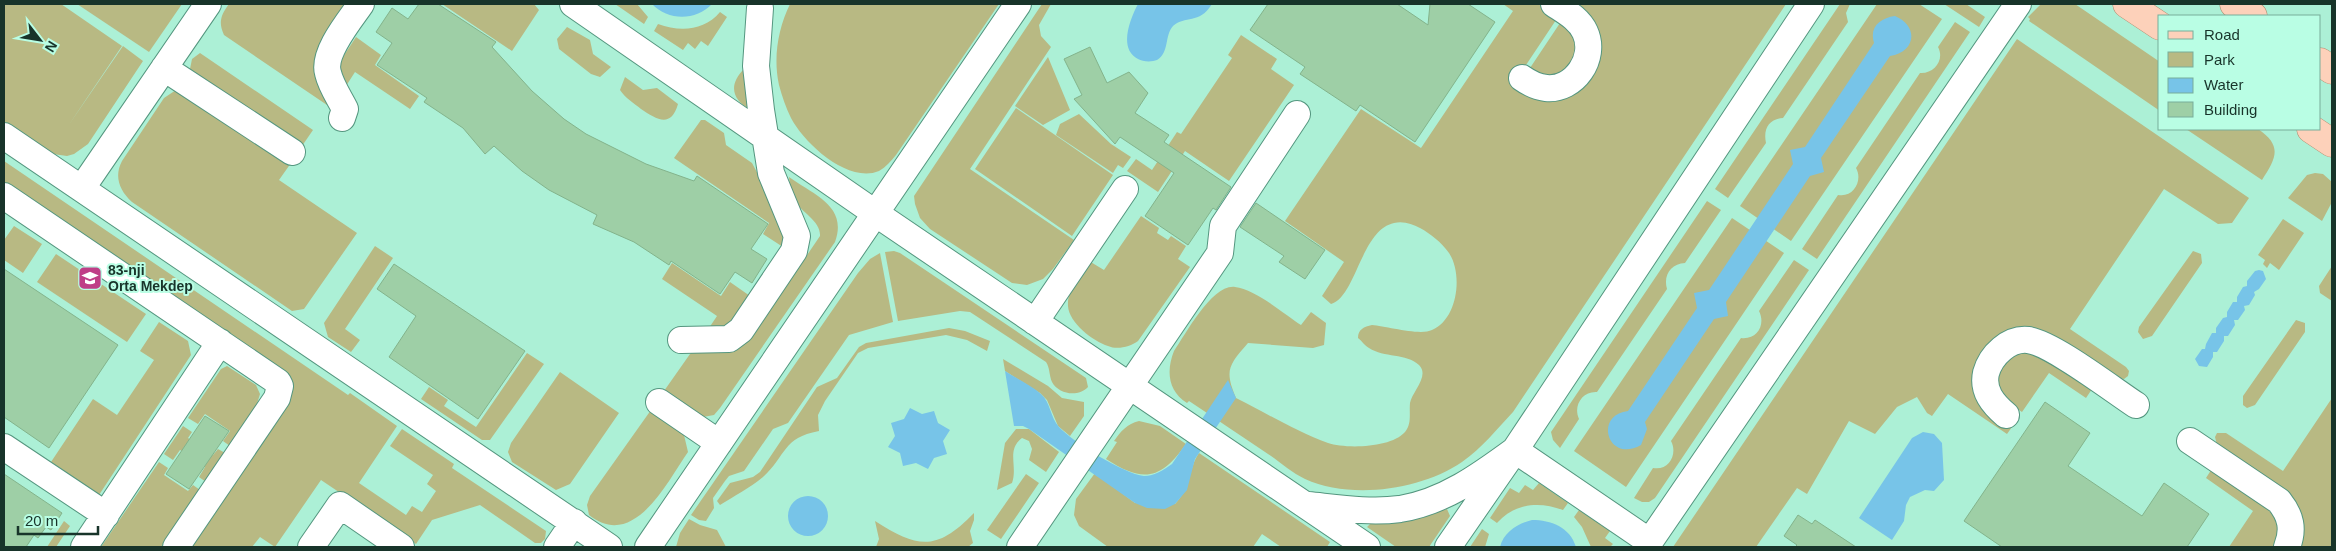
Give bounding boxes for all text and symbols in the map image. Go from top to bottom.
north arrow [15,15,65,65]
legend [2158,15,2321,130]
text: Road [2204,26,2240,43]
text: N [42,38,61,55]
text: Park [2204,51,2235,68]
text: Water [2204,76,2243,93]
text: Building [2204,101,2257,118]
place label: 83-nji Orta Mekdep [108,262,193,294]
school or university icon: 83-nji Orta Mekdep [77,265,103,291]
scale bar [18,504,98,536]
text: 20 m [25,512,58,529]

